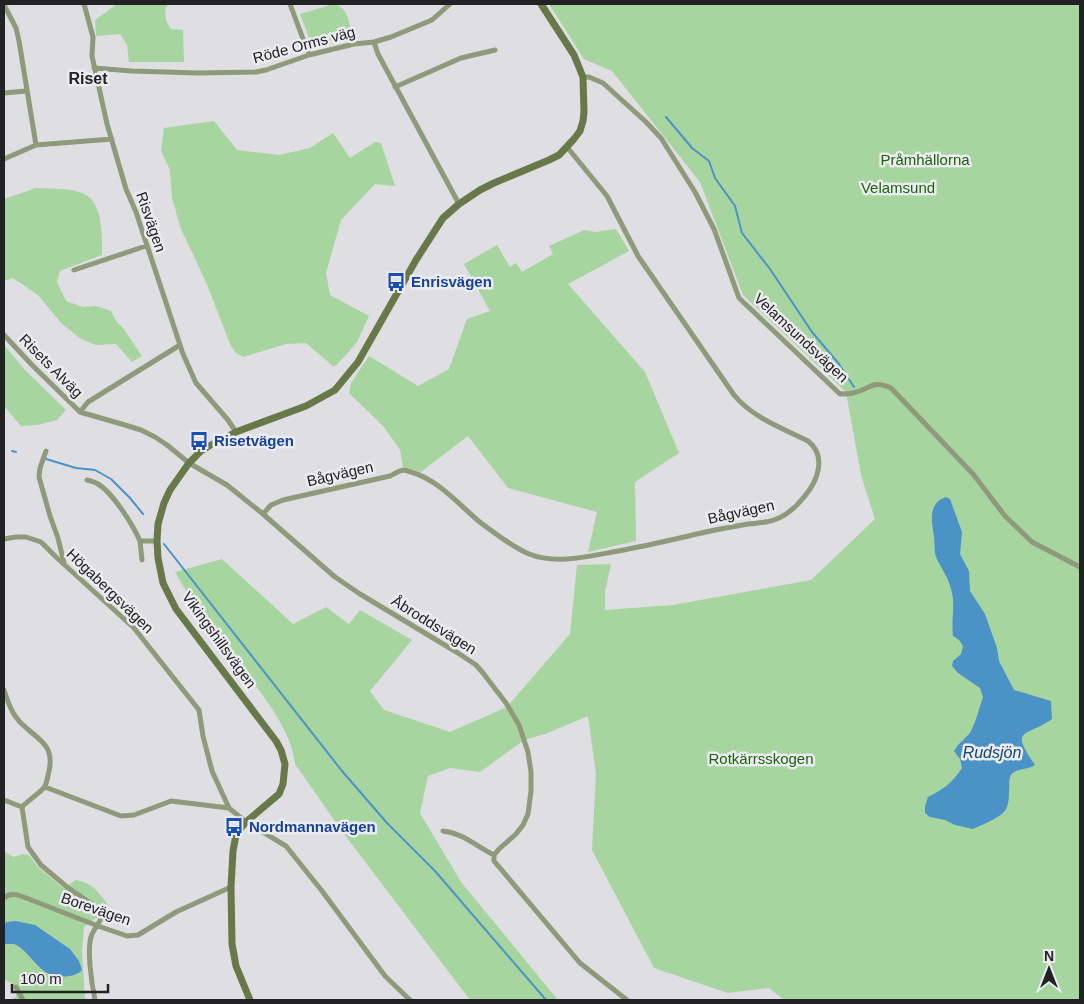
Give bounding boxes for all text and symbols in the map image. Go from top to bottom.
street label: Röde Orms väg [251,23,357,66]
district label: Riset [68,70,108,87]
park label: Pråmhällorna [880,151,970,168]
park label: Velamsund [861,179,935,196]
street label: Risvägen [133,190,170,254]
bus stop icon: Enrisvägen [385,271,407,293]
place label: Enrisvägen [411,273,492,290]
street label: Velamsundsvägen [751,290,852,386]
street label: Risets Alväg [16,330,87,401]
bus stop icon: Risetvägen [188,430,210,452]
place label: Risetvägen [214,432,294,449]
street label: Bågvägen [305,458,375,489]
street label: Bågvägen [706,496,776,527]
street label: Högabergsvägen [63,545,157,636]
street label: Vikingshillsvägen [179,588,260,691]
street label: Åbroddsvägen [389,592,480,657]
water label: Rudsjön [963,744,1021,761]
park label: Rotkärrsskogen [708,750,814,767]
bus stop icon: Nordmannavägen [223,816,245,838]
place label: Nordmannavägen [249,818,376,835]
street label: Borevägen [59,889,133,928]
north arrow [1024,944,1074,994]
text: N [1044,948,1054,964]
scale bar [12,962,109,994]
text: 100 m [20,970,62,987]

